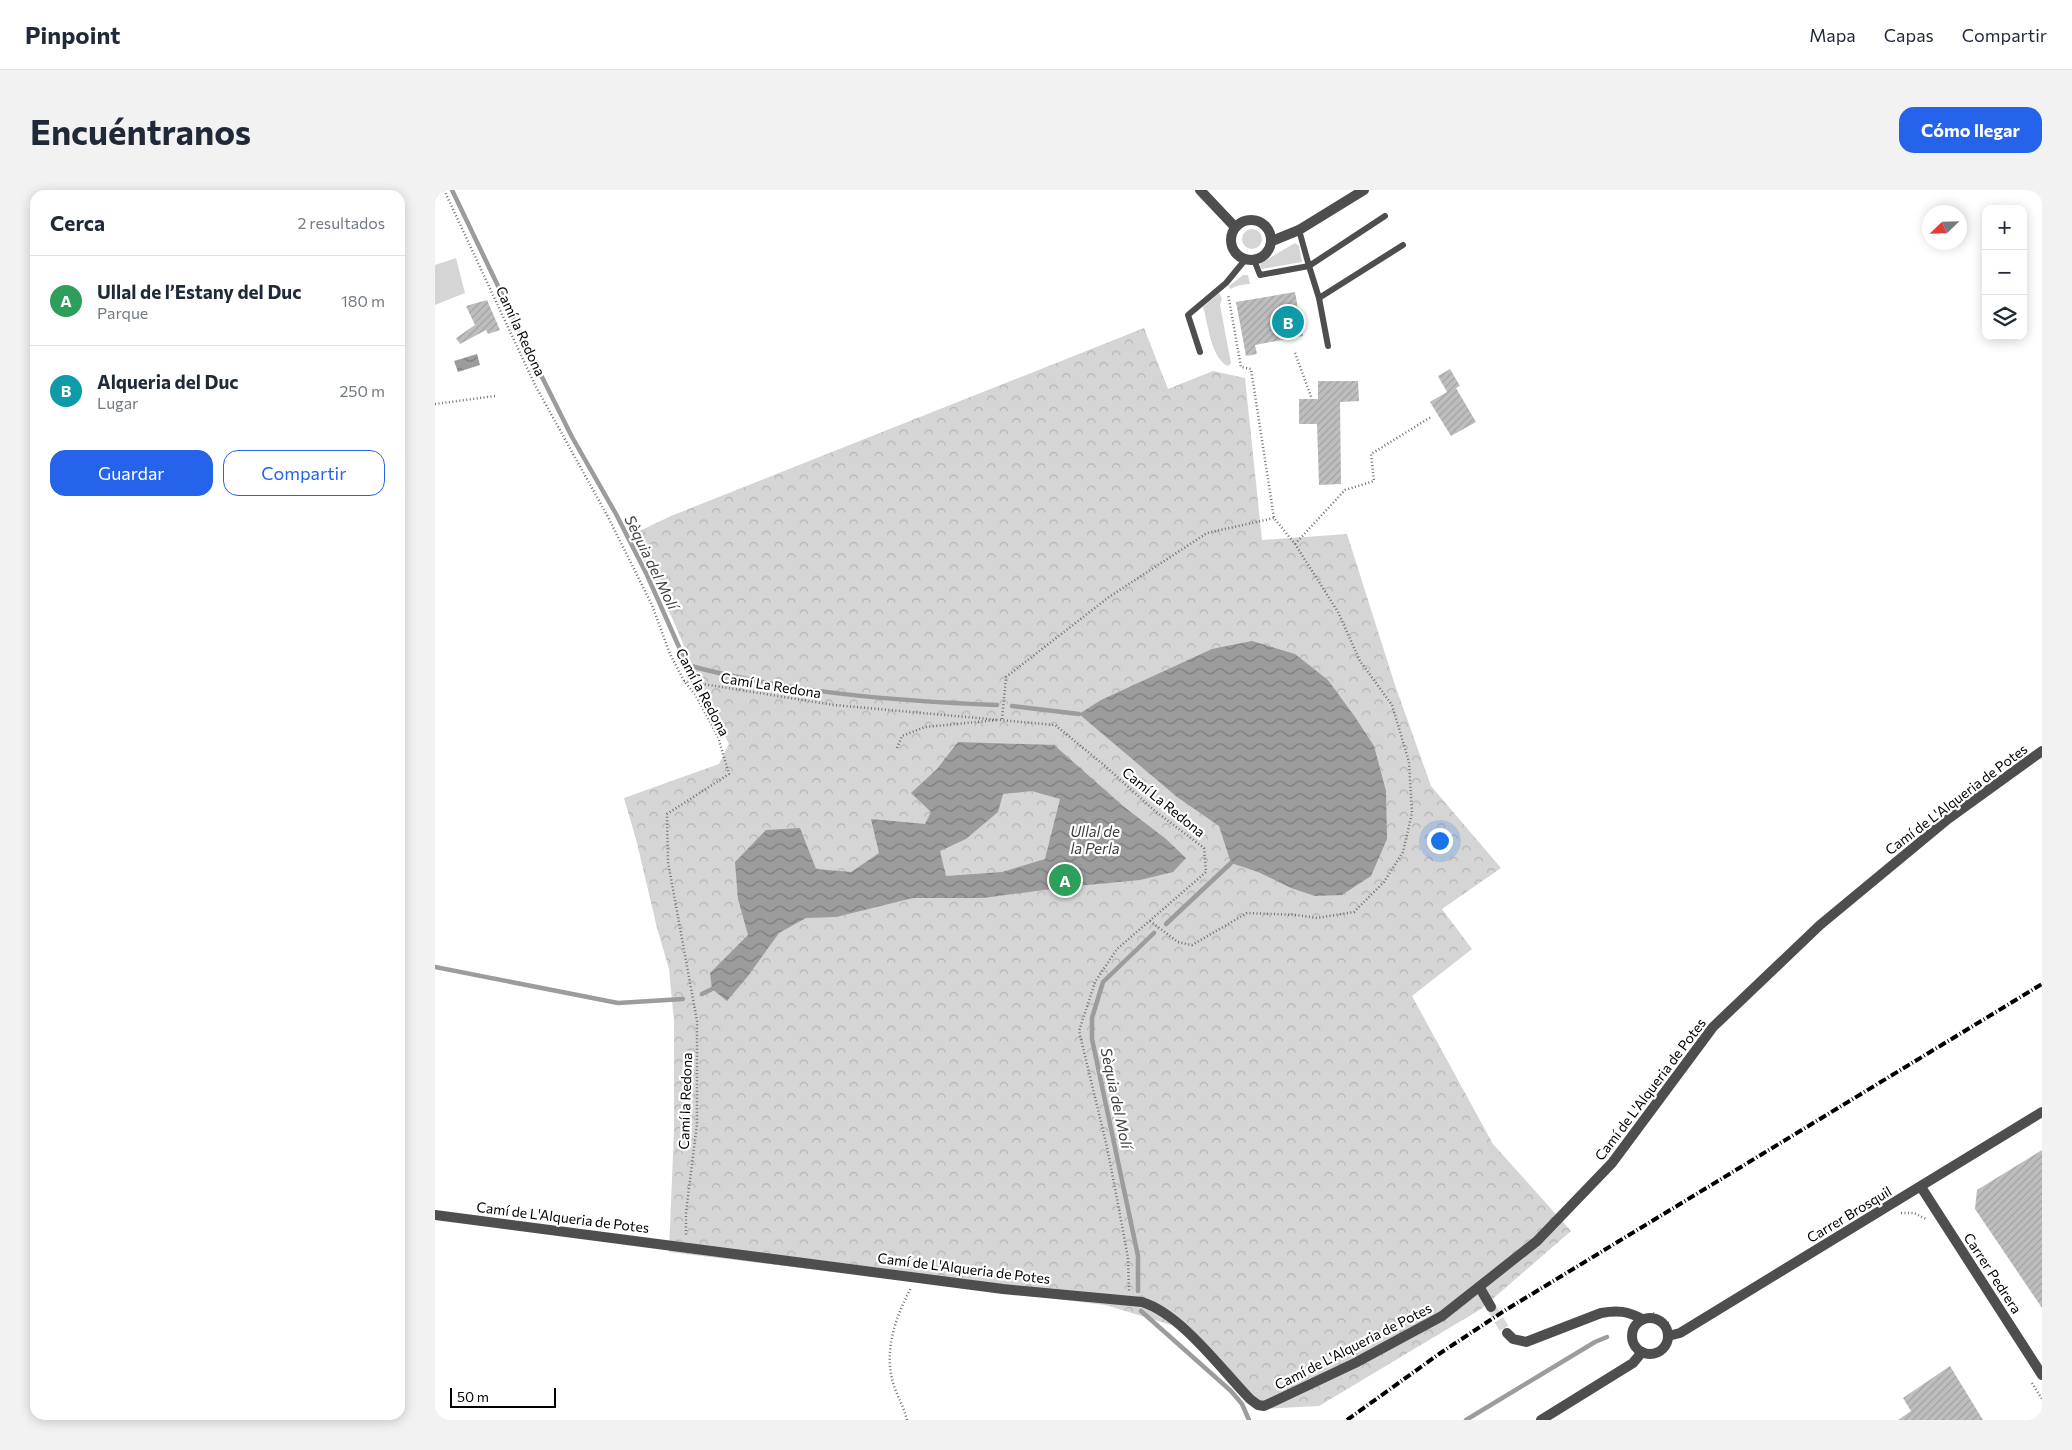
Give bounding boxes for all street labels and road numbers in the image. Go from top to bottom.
street label: Camí la Redona [493,283,549,379]
street label: Camí la Redona [673,645,733,739]
street label: Camí La Redona [720,669,822,701]
street label: Camí de L'Alqueria de Potes [1881,740,2031,858]
street label: Camí La Redona [1119,763,1209,841]
street label: Camí de L'Alqueria de Potes [1591,1014,1709,1164]
street label: Camí la Redona [675,1052,695,1150]
street label: Carrer Brosquil [1804,1182,1894,1246]
street label: Camí de L'Alqueria de Potes [476,1198,650,1236]
street label: Carrer Pedrera [1961,1229,2025,1317]
street label: Camí de L'Alqueria de Potes [877,1249,1051,1287]
street label: Camí de L'Alqueria de Potes [1272,1299,1434,1393]

